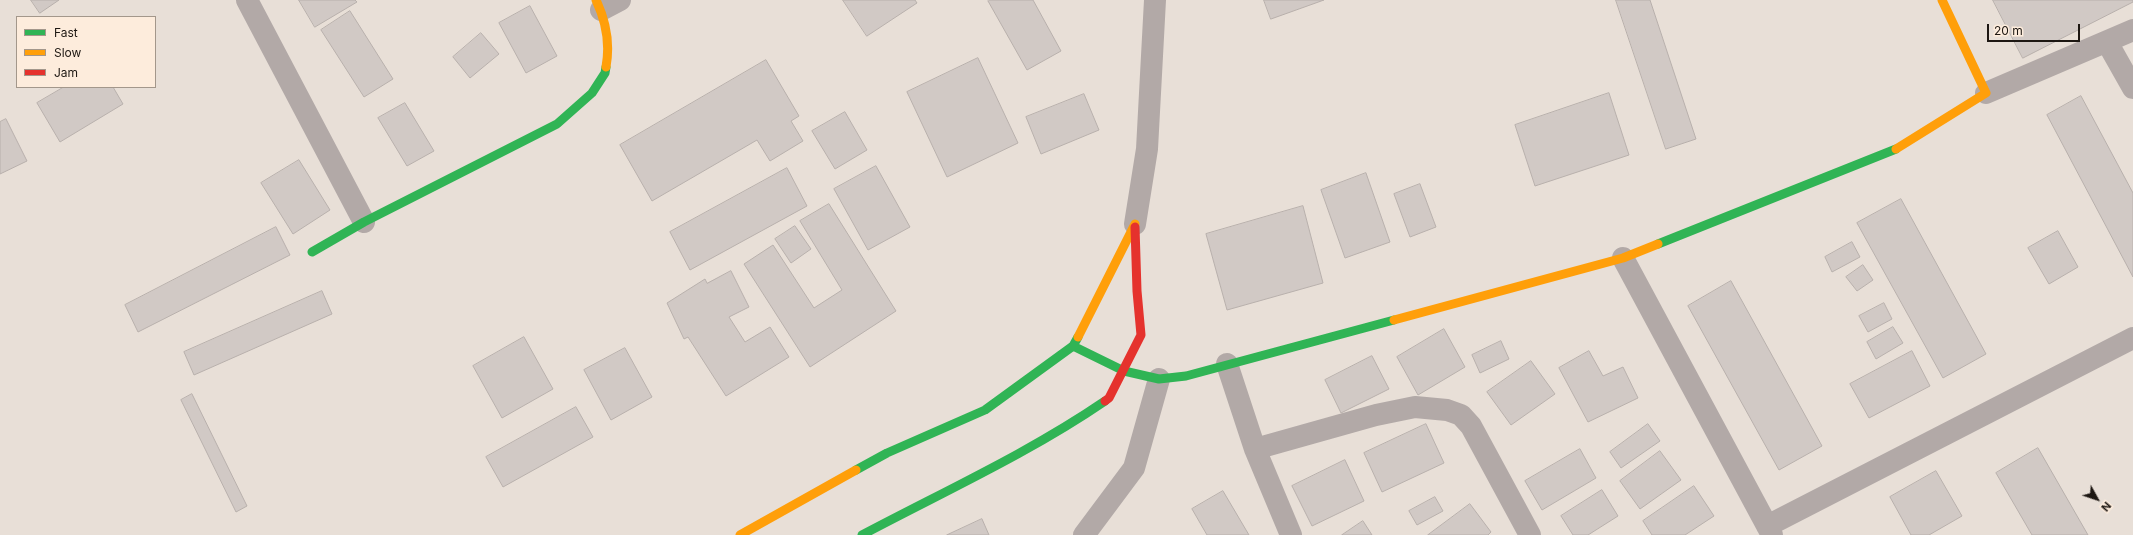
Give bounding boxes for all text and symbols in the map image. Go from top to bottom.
legend [16,16,156,88]
scale bar [1989,16,2082,42]
text: 20 m [1994,23,2023,38]
text: Fast [54,25,78,40]
text: Slow [54,45,81,60]
text: Jam [54,65,78,80]
north arrow [2077,479,2117,519]
text: N [2098,499,2114,514]

